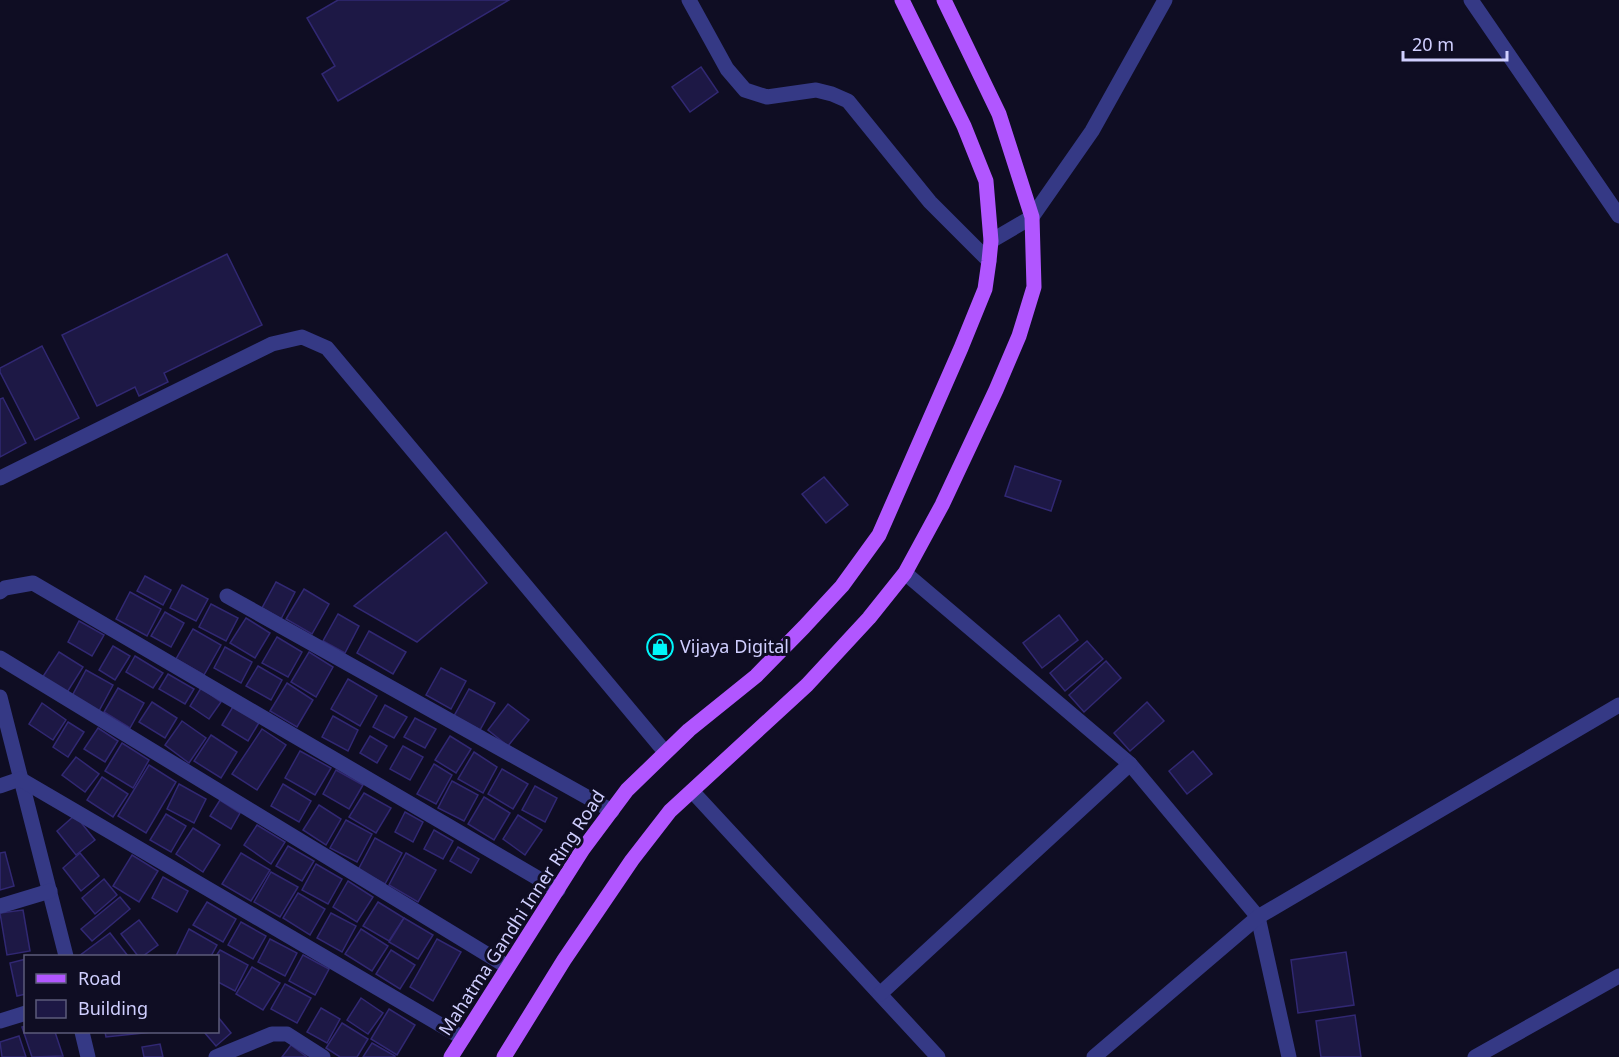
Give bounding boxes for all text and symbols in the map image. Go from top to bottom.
scale bar [1403,24,1506,62]
text: 20 m [1412,32,1454,56]
shop icon: Vijaya Digital [645,632,675,662]
place label: Vijaya Digital [680,634,789,658]
street label: Mahatma Gandhi Inner Ring Road [433,785,610,1040]
legend [24,955,219,1033]
text: Road [78,966,121,990]
text: Building [78,996,148,1020]

